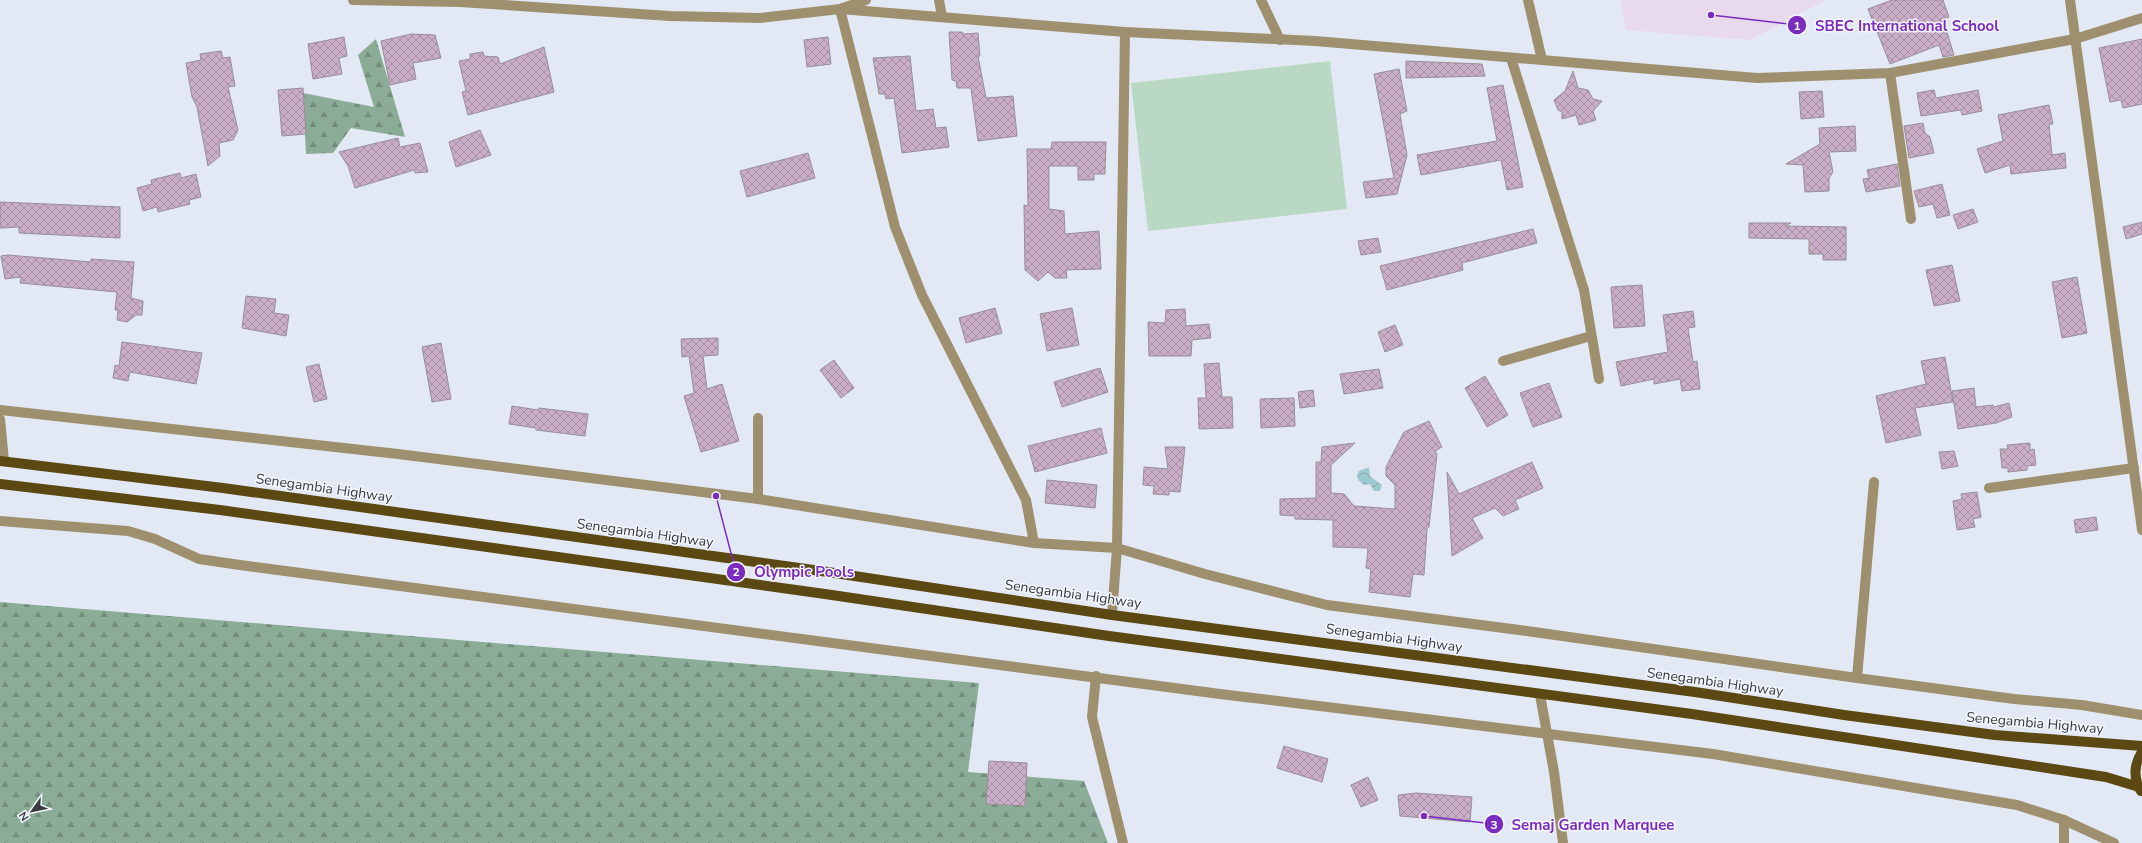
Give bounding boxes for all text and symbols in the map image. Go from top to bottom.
callout: SBEC International School [1787,12,2007,39]
text: SBEC International School [1815,16,1999,36]
text: 1 [1793,18,1801,34]
street label: Senegambia Highway [255,469,394,507]
street label: Senegambia Highway [576,514,715,552]
callout: Olympic Pools [726,558,862,585]
text: Olympic Pools [754,562,854,582]
text: 2 [732,564,740,580]
street label: Senegambia Highway [1004,575,1143,613]
street label: Senegambia Highway [1325,619,1464,657]
street label: Senegambia Highway [1646,663,1785,701]
street label: Senegambia Highway [1966,708,2105,739]
north arrow [12,791,52,831]
text: N [16,809,33,824]
callout: Semaj Garden Marquee [1484,811,1683,838]
text: Semaj Garden Marquee [1512,815,1674,835]
text: 3 [1490,817,1498,833]

